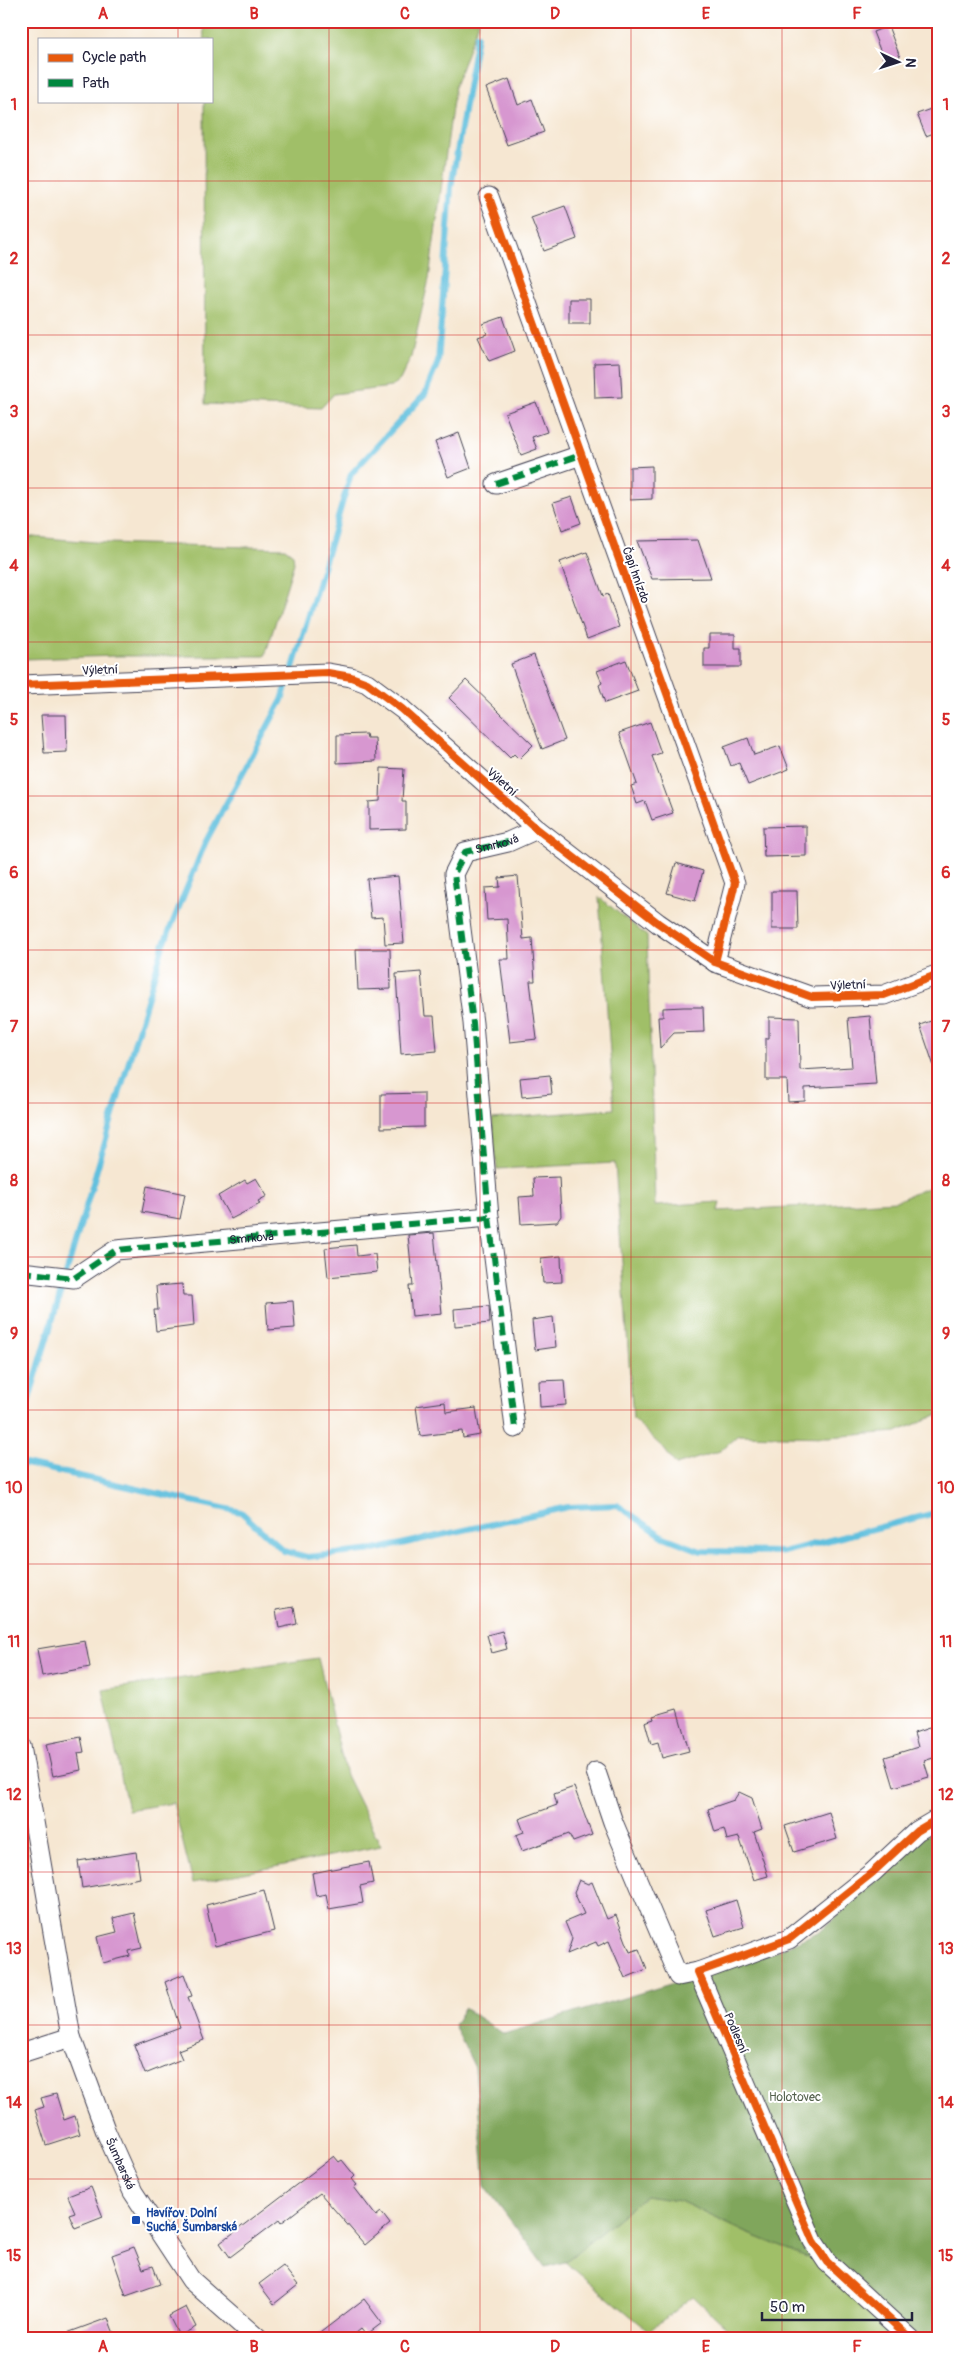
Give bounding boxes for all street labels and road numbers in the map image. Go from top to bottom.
street label: Čapí hnízdo [618,545,654,606]
street label: Výletní [82,662,118,679]
street label: Výletní [483,765,520,800]
street label: Smrková [474,831,522,857]
street label: Výletní [830,977,866,994]
street label: Smrková [229,1229,275,1248]
street label: Podlesní [720,2010,751,2056]
street label: Šumbarská [102,2135,138,2192]

